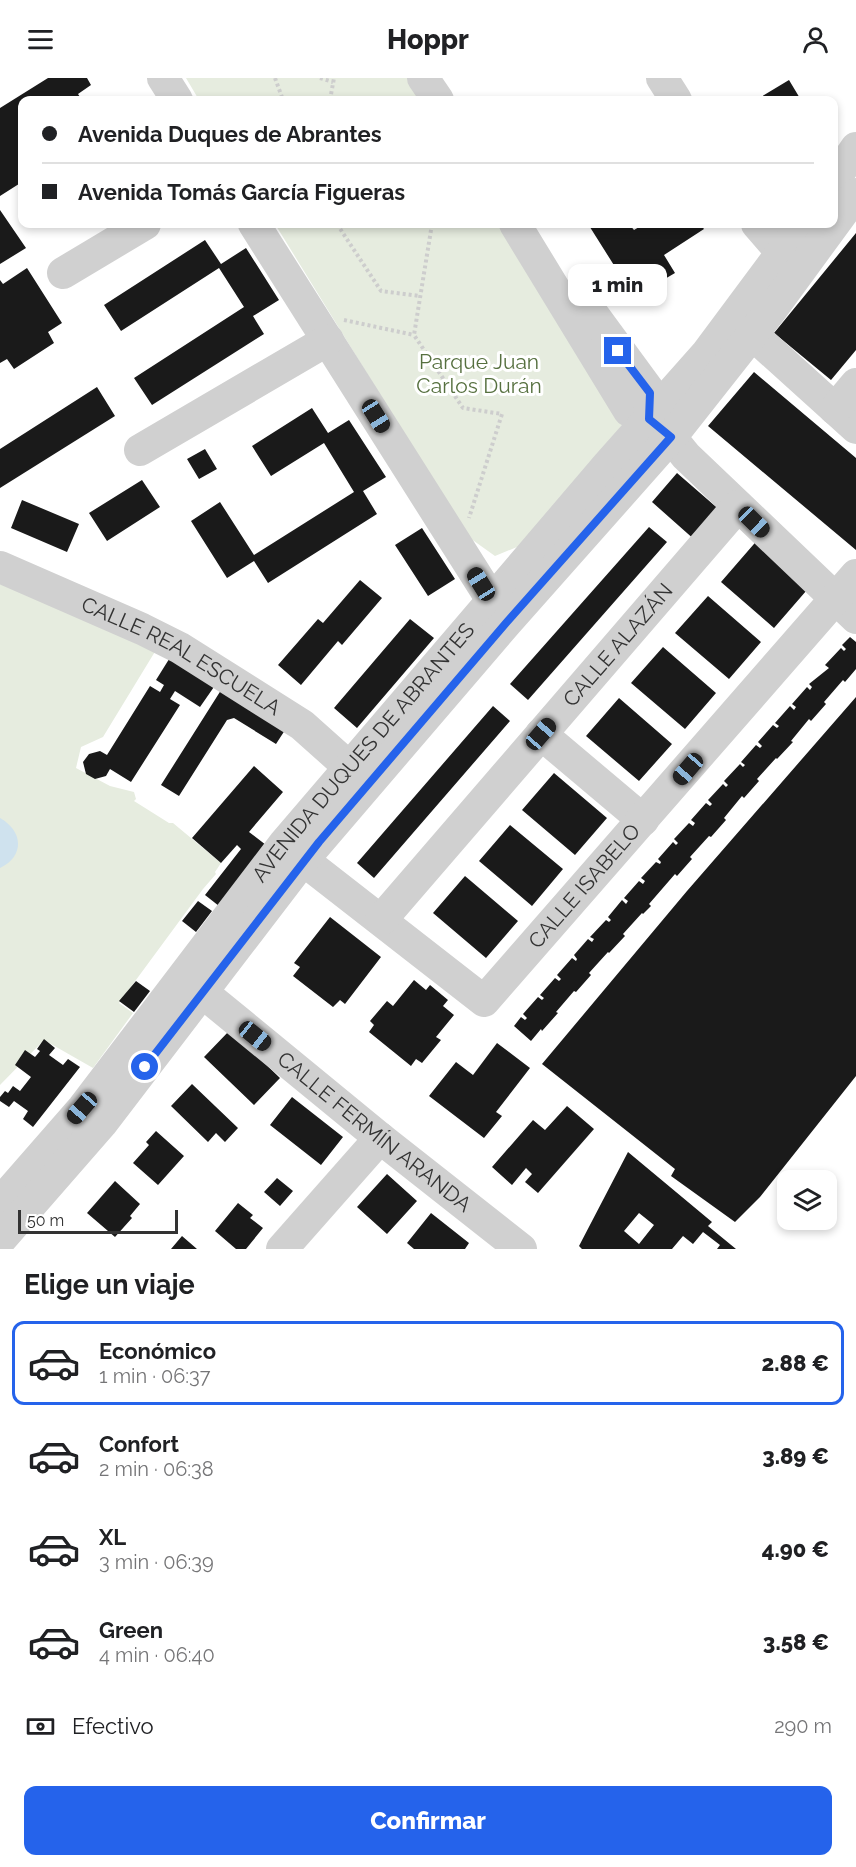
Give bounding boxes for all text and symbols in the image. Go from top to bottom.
icon: menu [24,23,57,56]
icon: person [799,23,832,56]
text: Hoppr [387,24,469,55]
text: Avenida Duques de Abrantes [78,121,382,147]
text: Avenida Tomás García Figueras [78,179,405,205]
callout: 1 min [568,264,668,306]
text: 1 min [592,273,643,297]
route end [604,337,631,364]
park label: Parque Juan Carlos Durán [416,349,542,398]
car [359,396,393,436]
car [735,503,773,541]
car [464,564,498,604]
street label: CALLE ALAZÁN [558,578,678,712]
street label: CALLE REAL ESCUELA [78,591,285,720]
street label: AVENIDA DUQUES DE ABRANTES [247,617,480,887]
car [522,715,560,753]
car [669,750,707,788]
street label: CALLE ISABELO [523,818,645,953]
car [235,1018,275,1054]
street label: CALLE FERMÍN ARANDA [273,1046,476,1217]
route start [131,1053,158,1080]
car [63,1089,101,1127]
map controls [777,1170,837,1230]
button: layers [777,1170,837,1230]
scale bar [18,1207,178,1234]
text: 50 m [27,1211,64,1230]
text: Elige un viaje [24,1269,195,1300]
icon: car [27,1336,81,1390]
text: Económico [99,1338,216,1364]
text: 2.88 € [762,1350,829,1376]
text: 1 min · 06:37 [99,1364,210,1388]
icon: car [27,1429,81,1483]
text: Confort [99,1431,179,1457]
text: 3.89 € [762,1443,829,1469]
text: 2 min · 06:38 [99,1457,214,1481]
icon: car [27,1522,81,1576]
text: XL [99,1524,126,1550]
text: 4.90 € [762,1536,829,1562]
text: 3 min · 06:39 [99,1550,214,1574]
icon: car [27,1615,81,1669]
text: Green [99,1617,163,1643]
text: 3.58 € [763,1629,829,1655]
text: 4 min · 06:40 [99,1643,215,1667]
icon: cash [24,1710,57,1743]
text: Efectivo [72,1713,154,1739]
text: 290 m [774,1714,832,1738]
button: Confirmar [24,1786,832,1855]

